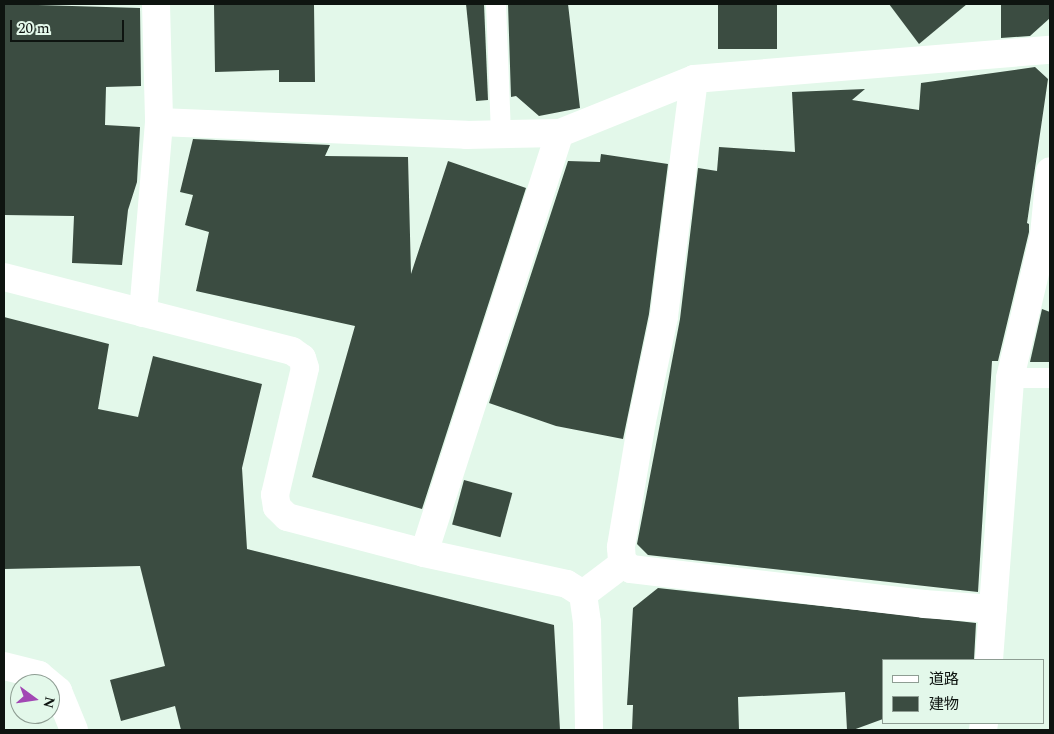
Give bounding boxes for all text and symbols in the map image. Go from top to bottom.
scale bar [12,10,126,42]
text: 20 m [18,17,50,40]
legend [882,659,1044,724]
text: 道路 [929,668,959,691]
north arrow [10,674,60,724]
text: 建物 [929,693,959,716]
text: N [37,694,61,711]

